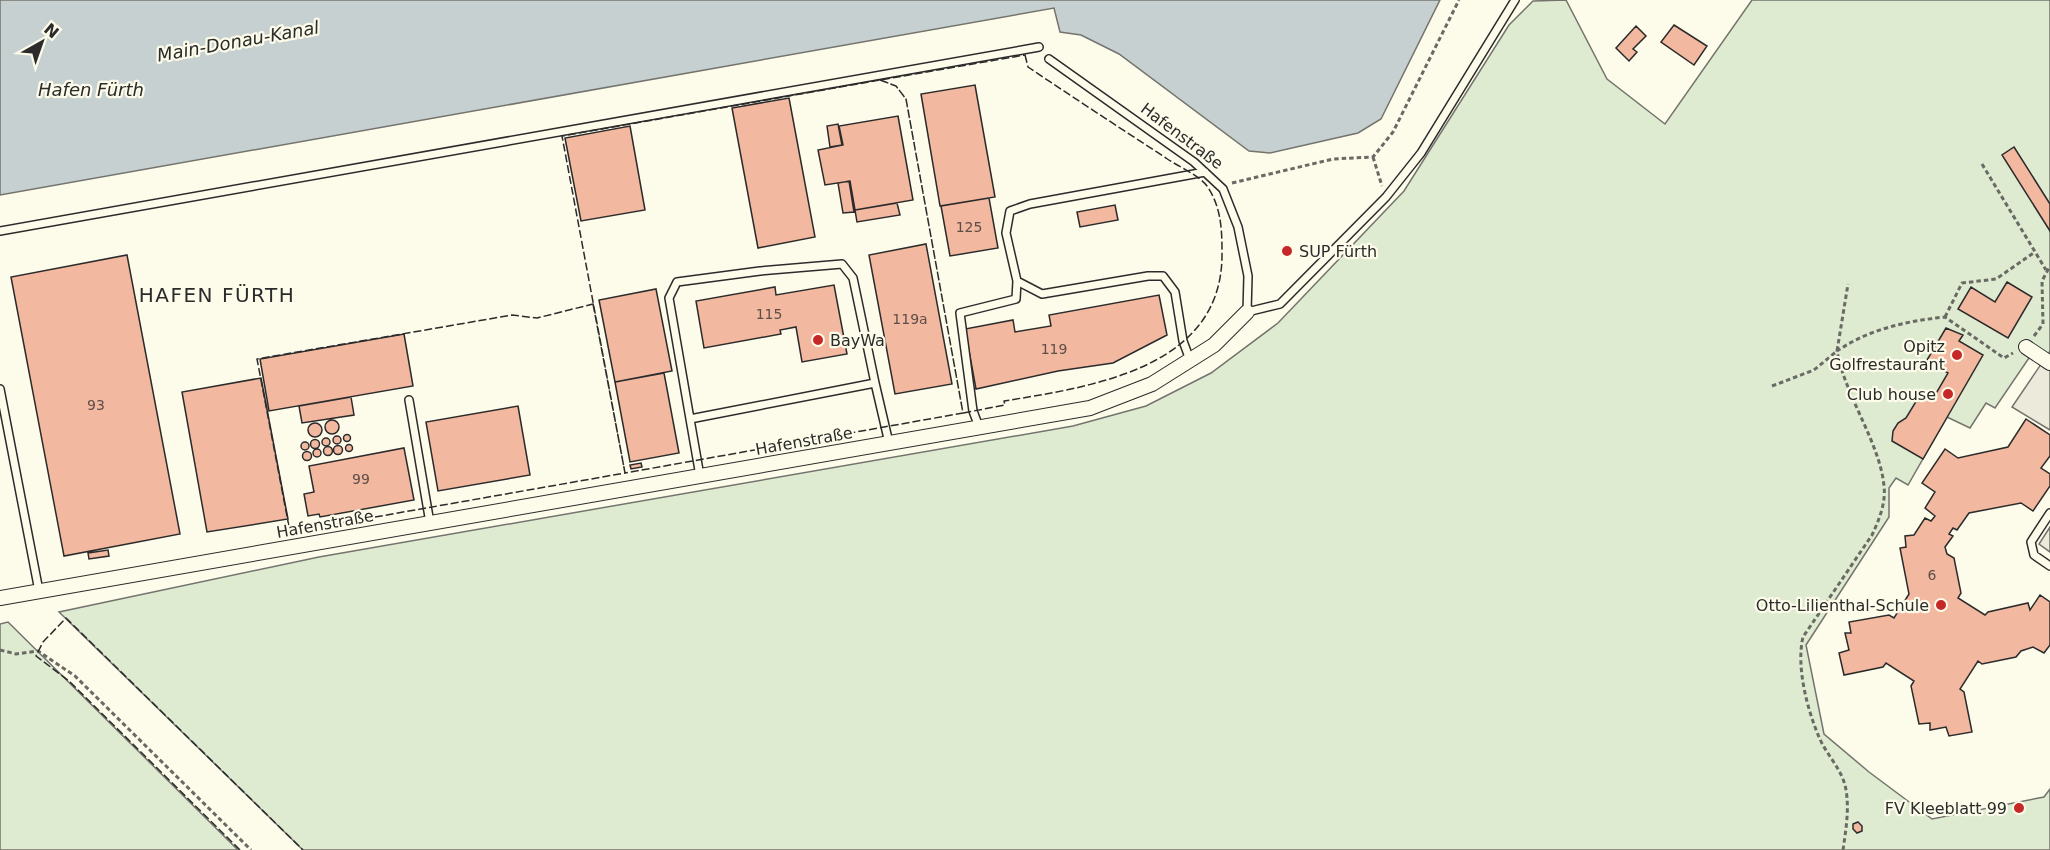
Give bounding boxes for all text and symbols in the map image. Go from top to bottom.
north arrow [12,12,72,72]
water label: Main-Donau-Kanal [155,16,321,66]
text: N [40,19,63,42]
water label: Hafen Fürth [38,79,144,100]
street label: Hafenstraße [1137,99,1227,173]
house number: 125 [956,219,982,235]
place label: SUP Fürth [1299,242,1377,261]
marker: SUP Fürth [1280,244,1294,258]
district label: HAFEN FÜRTH [139,283,295,307]
house number: 115 [756,306,782,322]
house number: 119a [892,311,928,327]
place label: BayWa [830,331,885,350]
marker: BayWa [811,333,825,347]
place label: Opitz Golfrestaurant [1829,337,1945,374]
house number: 119 [1041,341,1067,357]
marker: Opitz Golfrestaurant [1950,348,1964,362]
place label: Club house [1847,385,1936,404]
marker: Club house [1941,387,1955,401]
house number: 93 [87,397,105,413]
street label: Hafenstraße [754,423,854,459]
house number: 99 [352,471,370,487]
street label: Hafenstraße [275,506,375,542]
house number: 6 [1928,567,1937,583]
place label: Otto-Lilienthal-Schule [1756,596,1929,615]
marker: Otto-Lilienthal-Schule [1934,598,1948,612]
place label: FV Kleeblatt 99 [1885,799,2007,818]
marker: FV Kleeblatt 99 [2012,801,2026,815]

